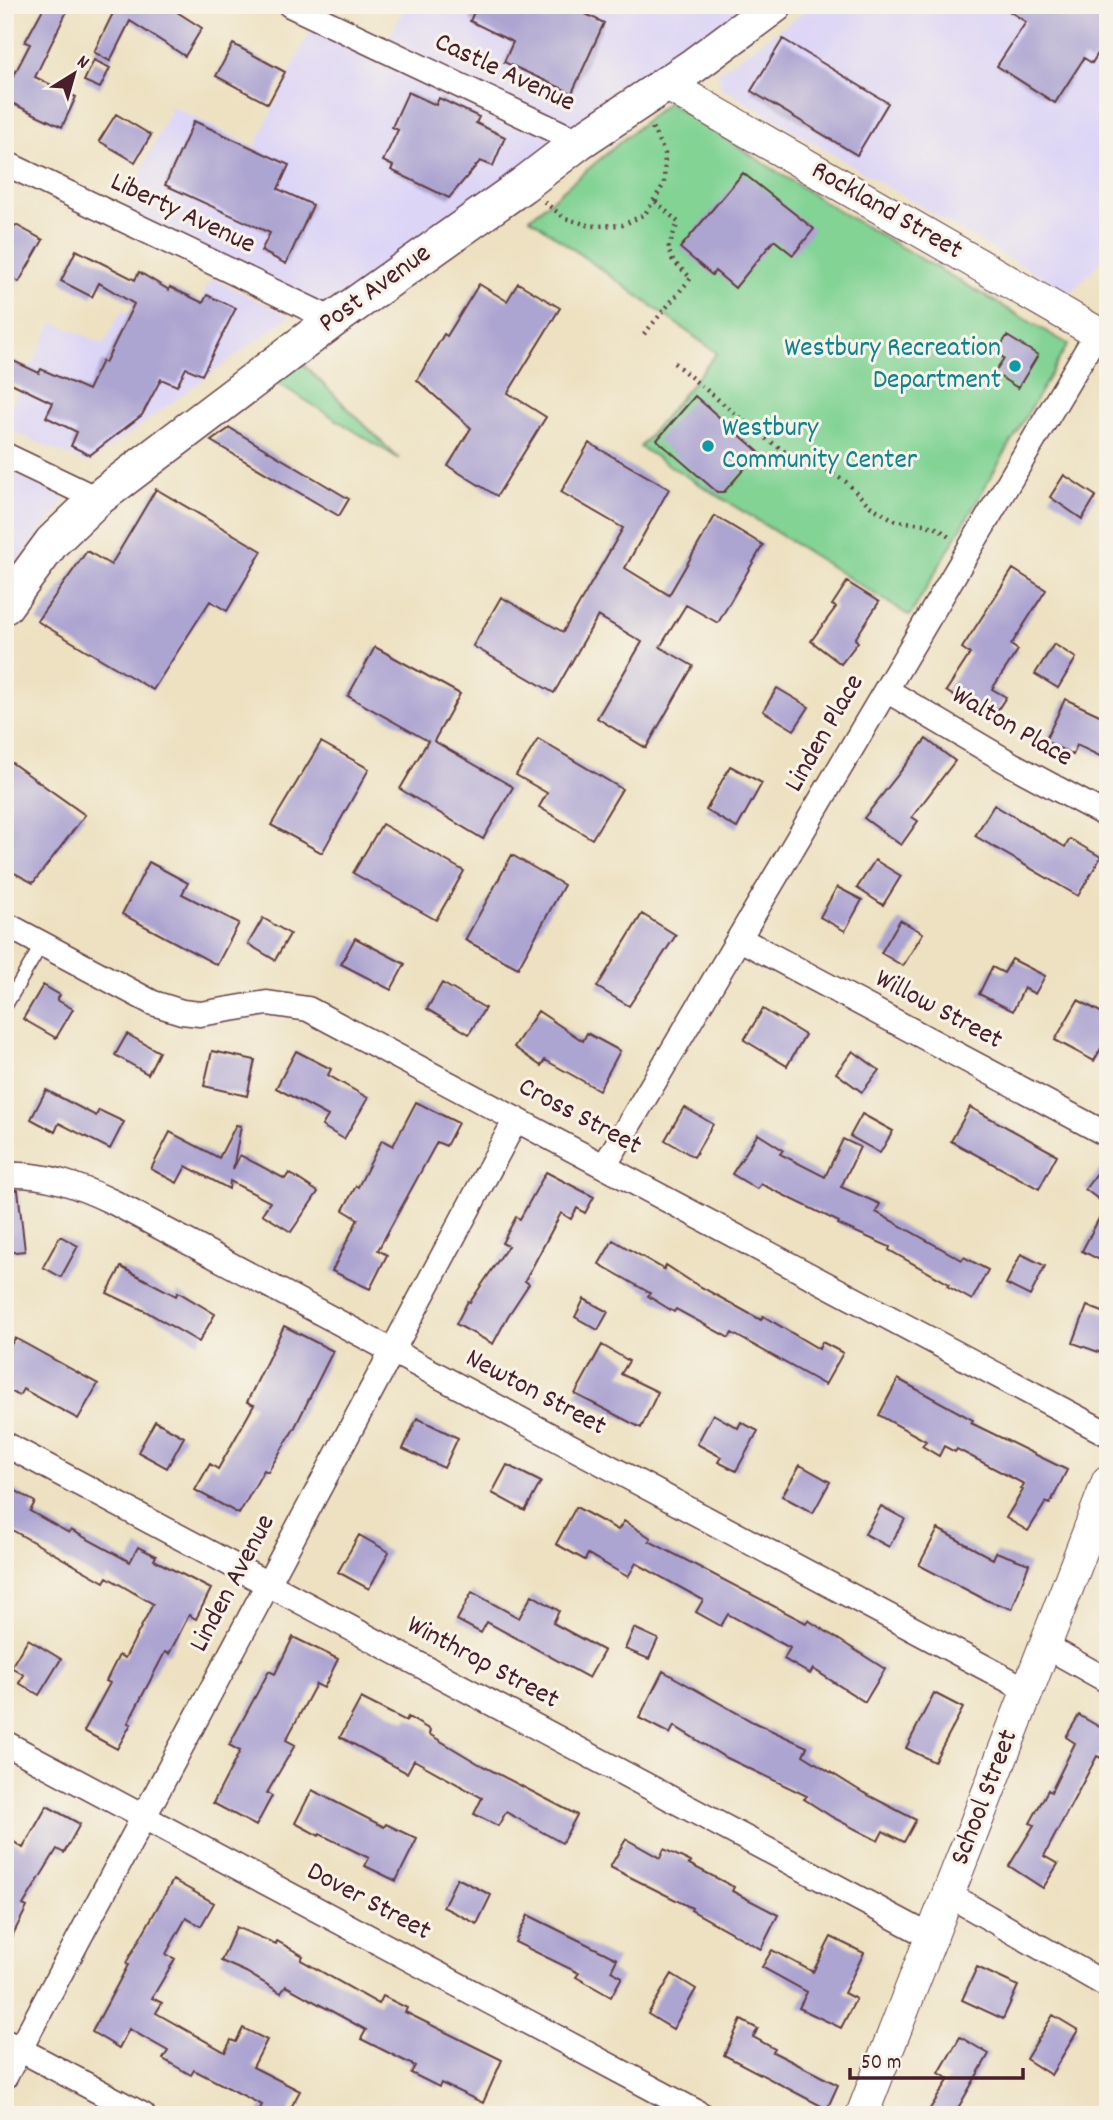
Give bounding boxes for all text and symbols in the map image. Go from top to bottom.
street label: Castle Avenue [427,24,581,124]
north arrow [38,38,108,108]
text: N [70,50,94,77]
street label: Rockland Street [803,152,969,272]
street label: Liberty Avenue [103,164,261,266]
street label: Post Avenue [312,236,440,344]
place label: Westbury Recreation Department [784,330,1001,402]
marker: Westbury Recreation Department [1007,358,1023,374]
place label: Westbury Community Center [722,410,918,482]
marker: Westbury Community Center [700,438,716,454]
street label: Linden Place [776,668,876,800]
street label: Walton Place [943,677,1079,779]
street label: Willow Street [867,961,1009,1061]
street label: Cross Street [510,1069,648,1167]
street label: Newton Street [457,1340,613,1448]
street label: Linden Avenue [181,1508,287,1660]
street label: Winthrop Street [399,1607,565,1721]
street label: School Street [942,1724,1030,1872]
street label: Dover Street [299,1853,437,1953]
scale bar [850,2036,1024,2080]
text: 50 m [861,2049,901,2079]

